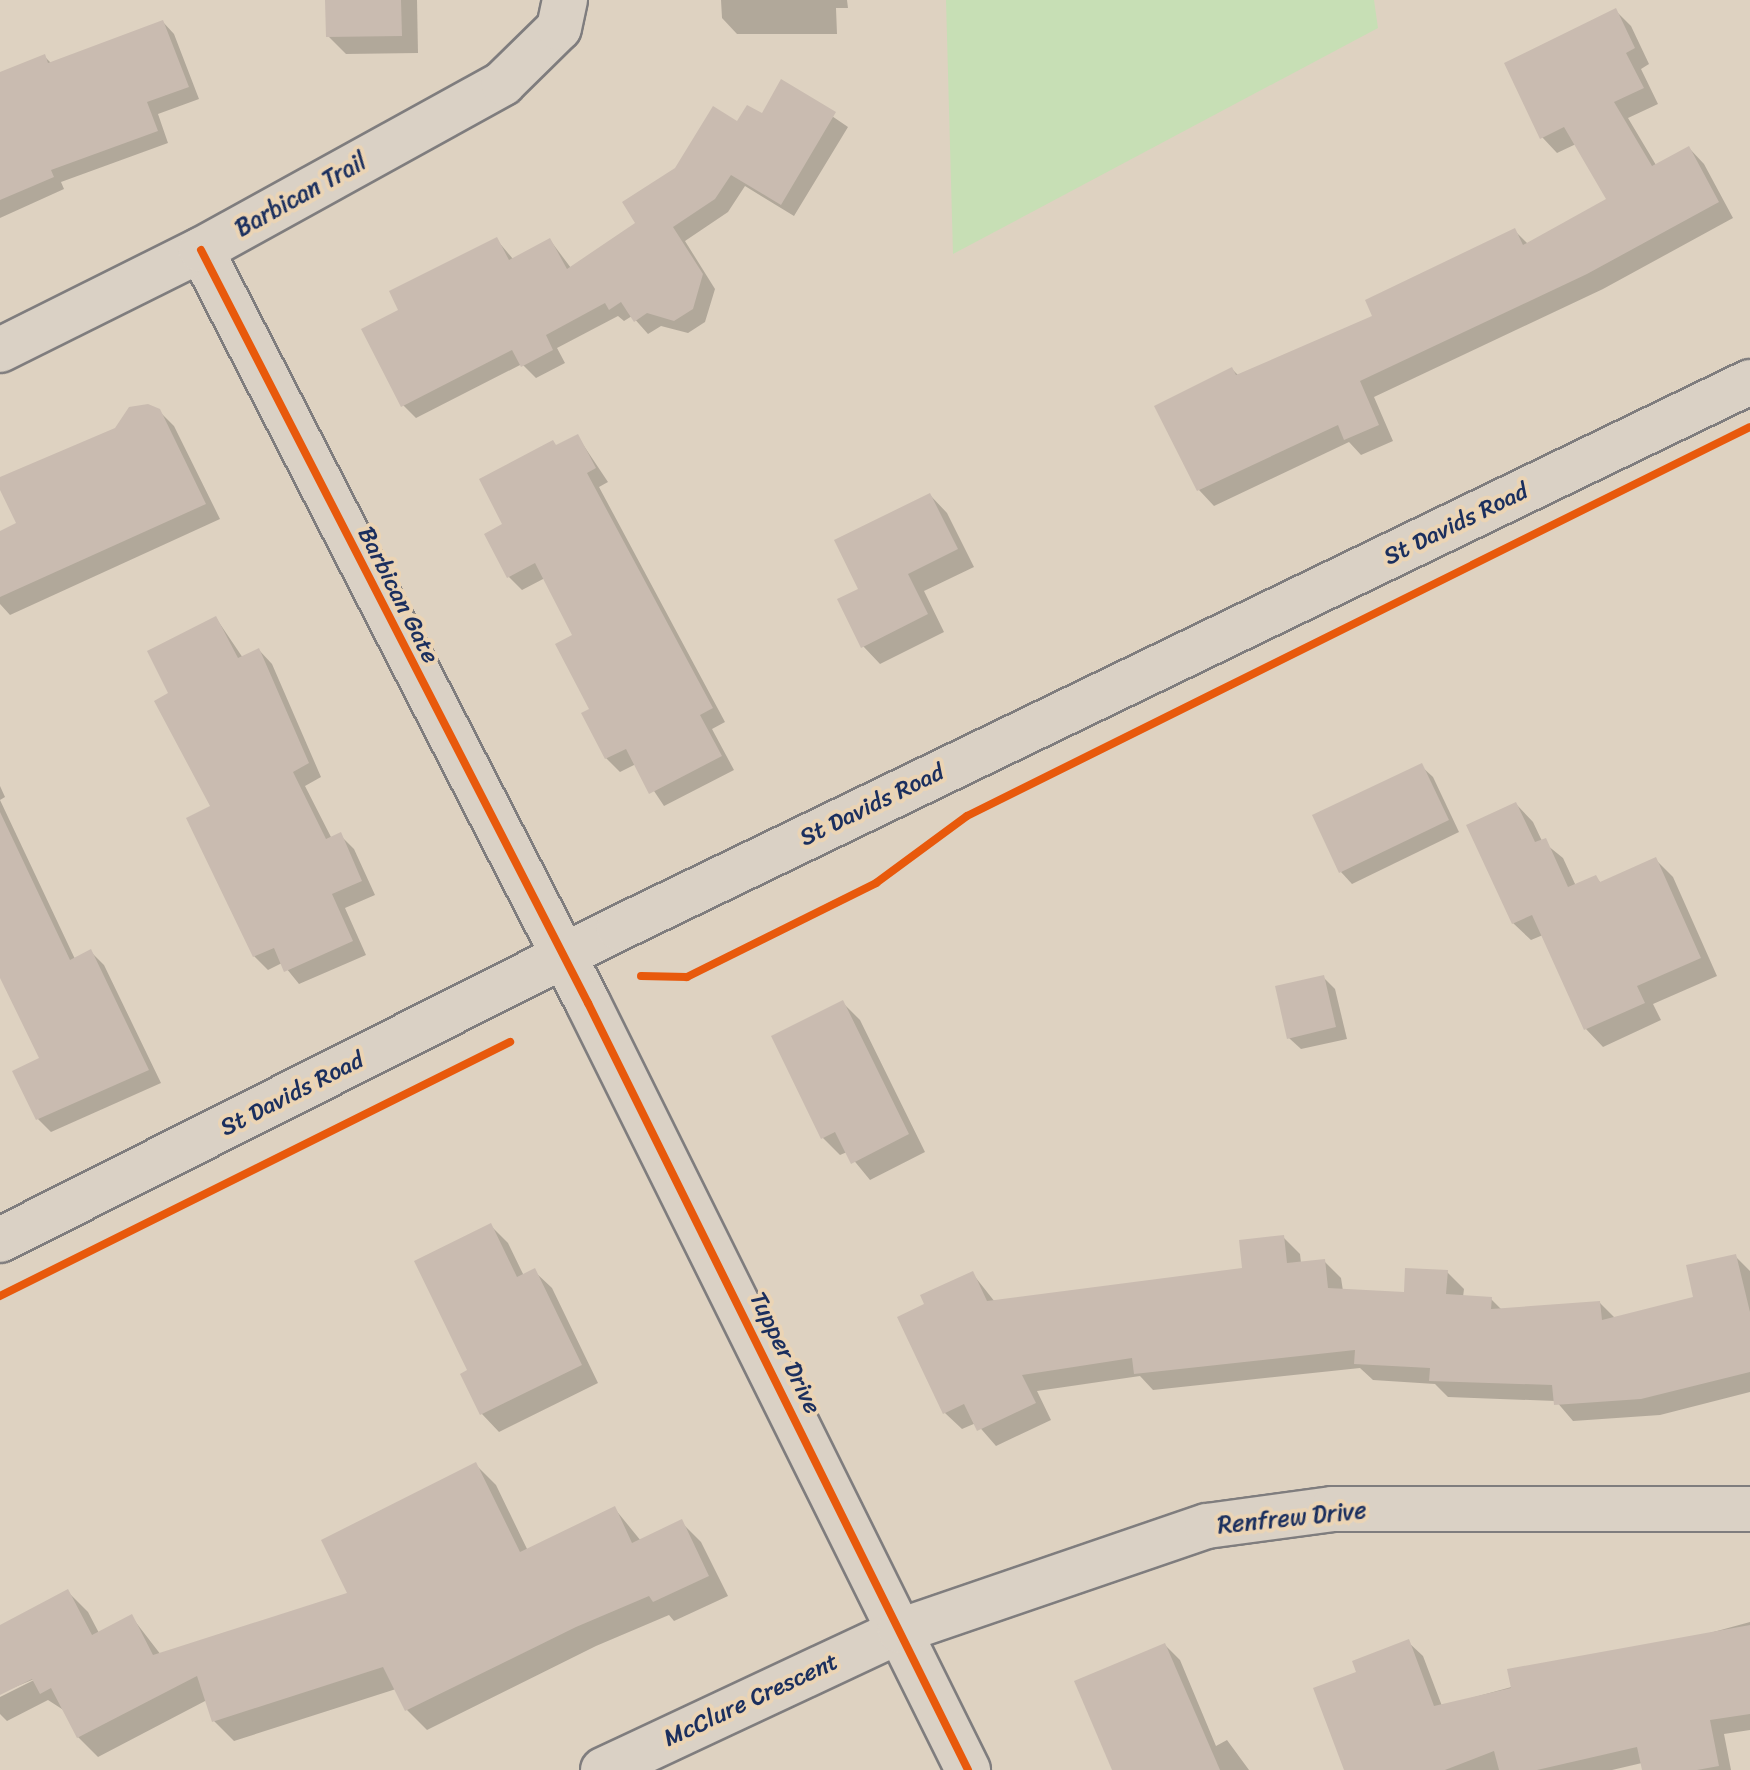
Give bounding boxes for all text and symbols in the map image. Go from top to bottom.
street label: Barbican Trail [230,147,372,243]
street label: St Davids Road [1380,477,1532,571]
street label: Barbican Gate [351,522,445,668]
street label: St Davids Road [796,758,948,852]
street label: St Davids Road [216,1046,368,1142]
street label: Tupper Drive [743,1287,827,1419]
street label: Renfrew Drive [1216,1496,1368,1540]
street label: McClure Crescent [659,1647,843,1753]

